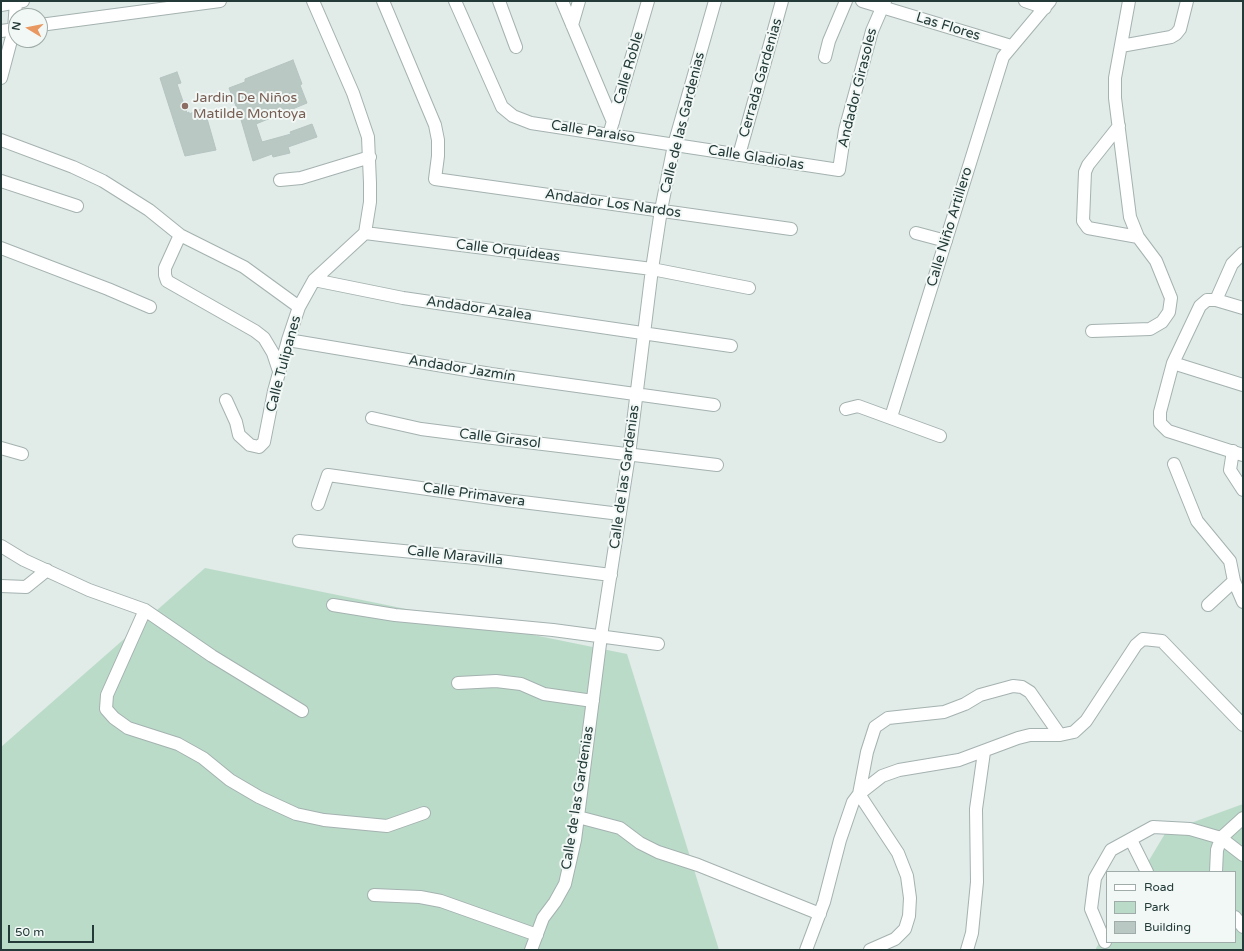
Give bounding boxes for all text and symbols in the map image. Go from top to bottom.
north arrow [8,8,48,48]
street label: Las Flores [914,9,982,45]
street label: Cerrada Gardenias [736,16,786,140]
text: N [10,21,24,31]
street label: Andador Girasoles [835,26,881,150]
street label: Calle Roble [611,30,647,106]
street label: Calle de las Gardenias [657,51,709,195]
place label: Jardin De Niños Matilde Montoya [193,90,306,122]
marker: Jardin De Niños Matilde Montoya [180,101,190,111]
street label: Calle Paraíso [550,117,636,147]
street label: Calle Gladiolas [707,142,805,174]
street label: Calle Niño Artillero [924,165,976,289]
street label: Andador Los Nardos [544,186,682,222]
street label: Calle Orquídeas [455,236,561,266]
street label: Andador Azalea [425,293,533,325]
street label: Calle Tulipanes [263,314,305,414]
street label: Andador Jazmín [407,352,517,386]
street label: Calle de las Gardenias [607,404,643,550]
street label: Calle Girasol [458,426,542,452]
street label: Calle Primavera [422,479,526,511]
street label: Calle Maravilla [406,543,504,569]
street label: Calle de las Gardenias [558,725,598,871]
legend [1106,871,1236,943]
text: Road [1144,880,1174,894]
text: Park [1144,900,1170,914]
scale bar [10,917,96,943]
text: Building [1144,920,1191,934]
text: 50 m [15,925,44,939]

